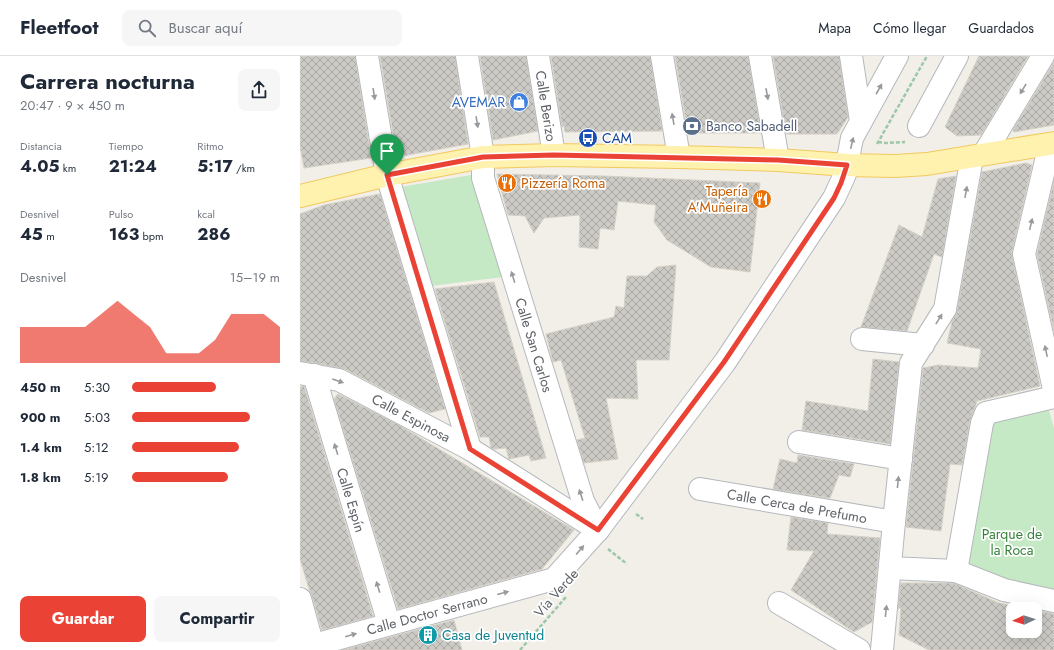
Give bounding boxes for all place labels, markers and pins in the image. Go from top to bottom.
shop icon: AVEMAR [508,91,530,113]
place label: AVEMAR [452,92,505,112]
bank icon: Banco Sabadell [681,115,703,137]
place label: Banco Sabadell [706,116,797,136]
bus stop icon: CAM [577,127,599,149]
place label: CAM [602,128,632,148]
pin [370,134,404,175]
restaurant icon: Pizzería Roma [496,172,518,194]
place label: Pizzería Roma [521,173,605,193]
place label: Tapería A'Muñeira [688,181,748,217]
restaurant icon: Tapería A'Muñeira [751,188,773,210]
building icon: Casa de Juventud [417,624,439,646]
place label: Casa de Juventud [442,625,544,645]

